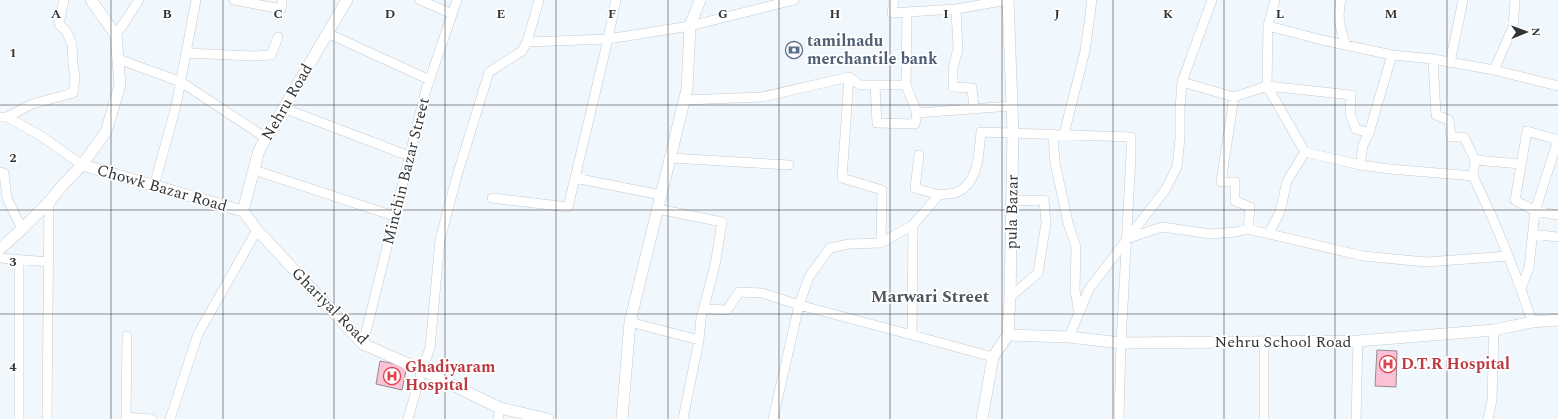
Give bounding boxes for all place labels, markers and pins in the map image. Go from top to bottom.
place label: tamilnadu merchantile bank [807,29,938,71]
bank icon: tamilnadu merchantile bank [784,40,804,60]
place label: D.T.R Hospital [1401,352,1510,376]
hospital icon: D.T.R Hospital [1378,354,1398,374]
place label: Ghadiyaram Hospital [405,355,496,397]
hospital icon: Ghadiyaram Hospital [382,366,402,386]

